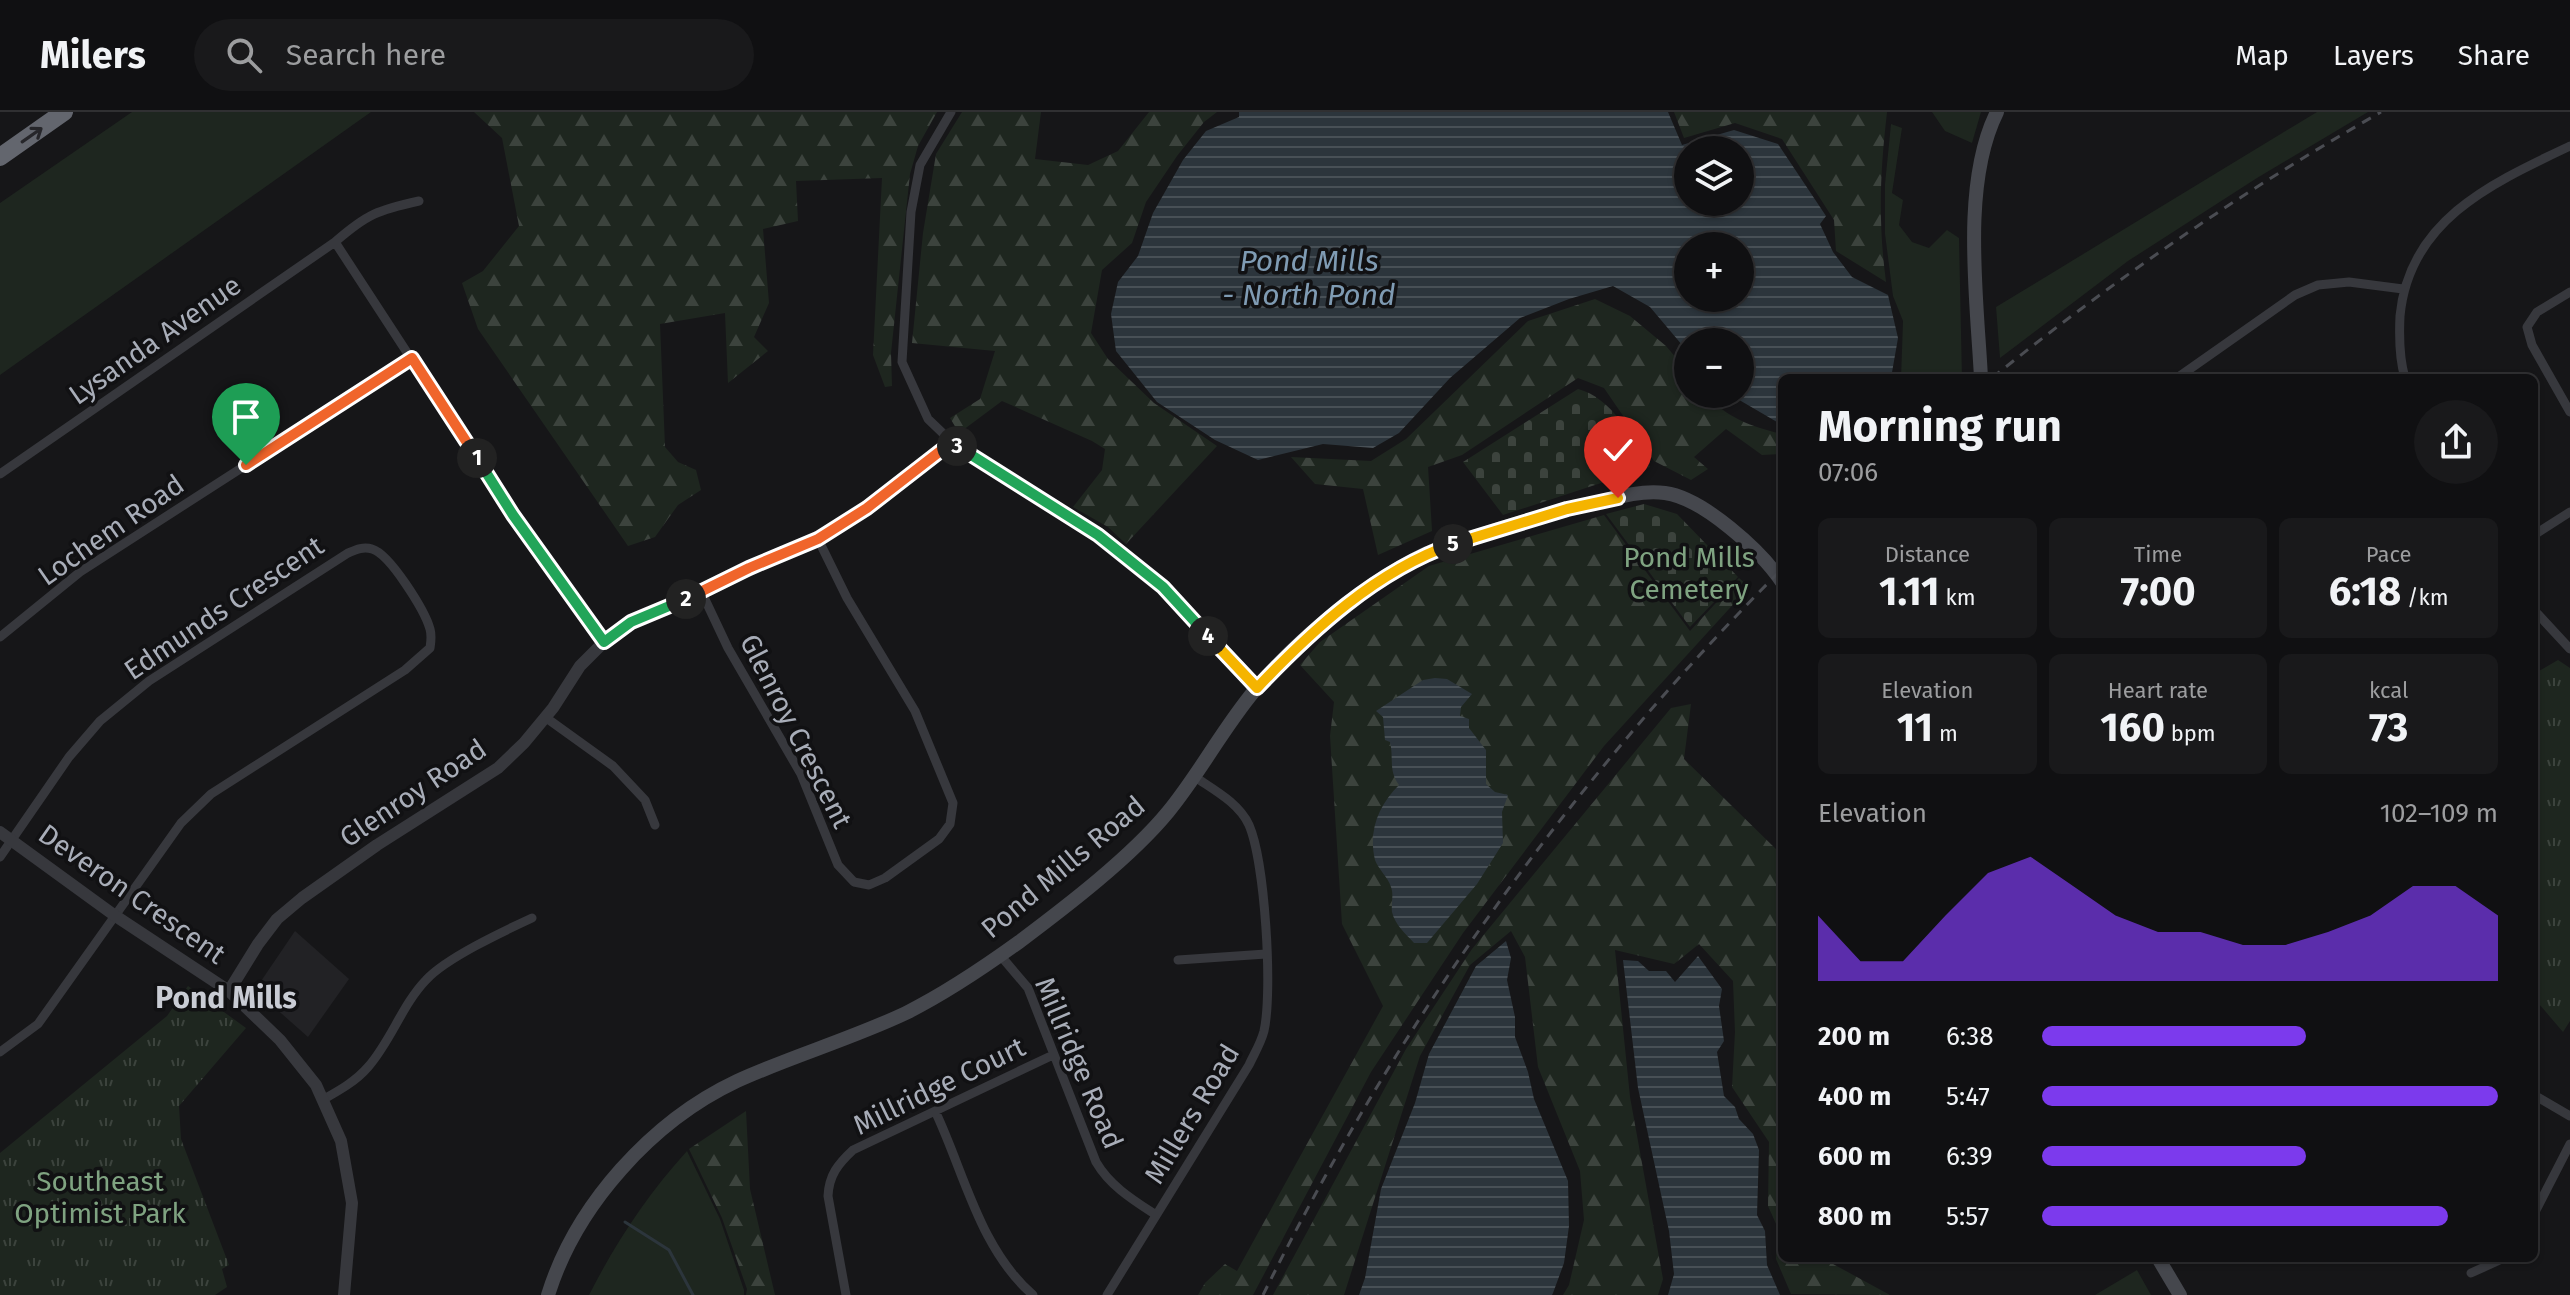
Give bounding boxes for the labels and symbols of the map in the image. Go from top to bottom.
one-way arrow [21,127,43,143]
water label: Pond Mills - North Pond [1222,243,1396,313]
street label: Lysanda Avenue [63,268,247,412]
pin [212,383,280,465]
pin [1584,416,1652,498]
pin: 3 [937,426,977,466]
pin: 1 [457,438,497,478]
street label: Lochem Road [32,468,190,592]
pin: 5 [1433,524,1473,564]
street label: Edmunds Crescent [118,529,331,687]
park label: Pond Mills Cemetery [1623,541,1755,606]
pin: 2 [666,579,706,619]
pin: 4 [1188,616,1228,656]
street label: Glenroy Crescent [733,629,859,834]
street label: Glenroy Road [334,732,492,854]
street label: Pond Mills Road [974,789,1152,945]
street label: Deveron Crescent [32,817,232,971]
street label: Millridge Road [1028,972,1130,1154]
district label: Pond Mills [155,980,297,1016]
street label: Millridge Court [848,1030,1031,1142]
street label: Millers Road [1138,1038,1246,1190]
park label: Southeast Optimist Park [14,1165,186,1230]

